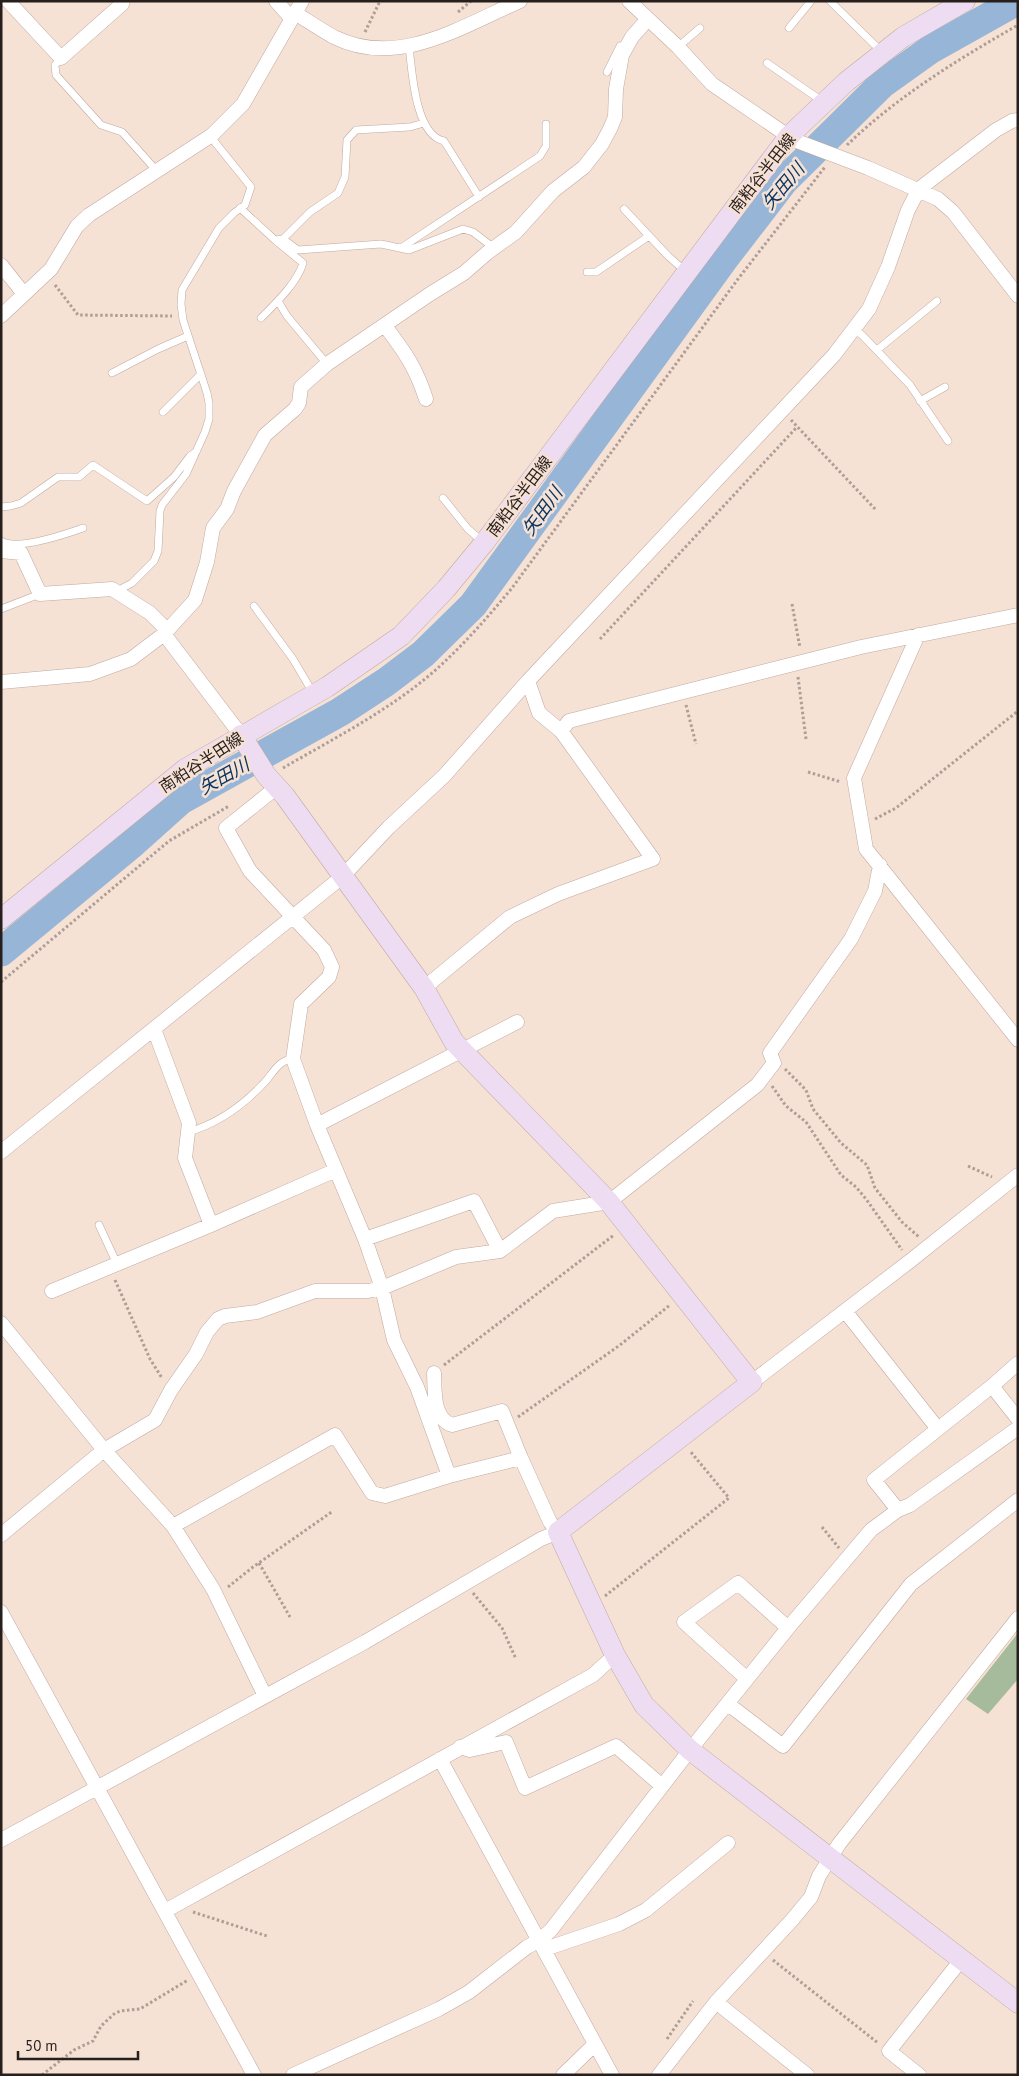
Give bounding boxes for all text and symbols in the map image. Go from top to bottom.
street label: 南粕谷半田線 [725,129,799,217]
water label: 矢田川 [757,156,810,214]
street label: 南粕谷半田線 [482,452,556,540]
water label: 矢田川 [517,481,568,540]
street label: 南粕谷半田線 [155,727,247,797]
water label: 矢田川 [195,752,255,799]
scale bar [18,2028,138,2060]
text: 50 m [25,2036,58,2055]

